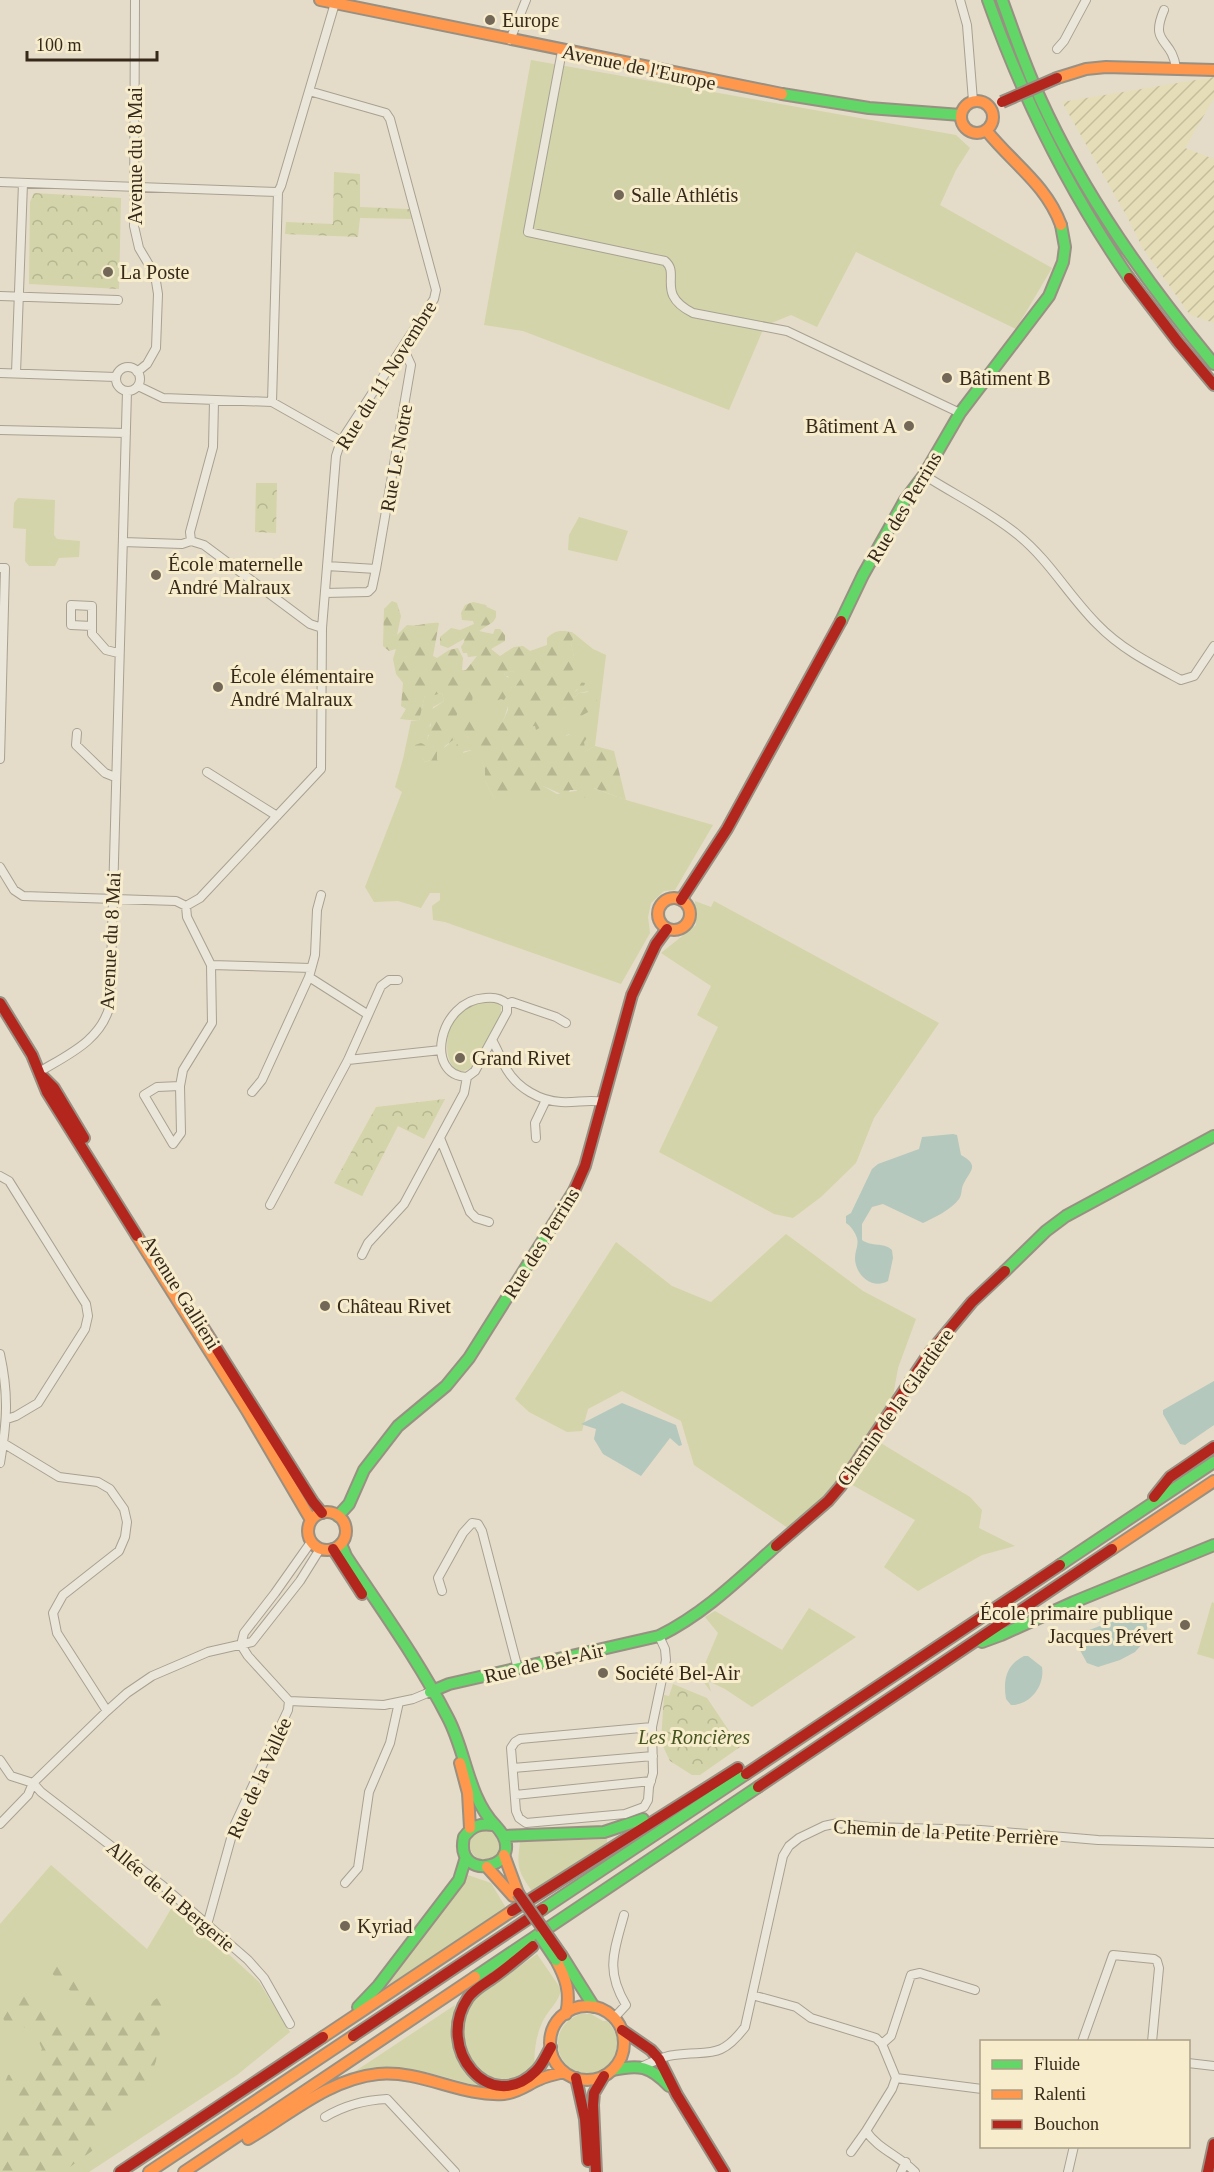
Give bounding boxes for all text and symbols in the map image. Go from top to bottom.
place label: Εuropε [502,9,559,32]
marker: Εuropε [483,13,497,27]
scale bar [27,24,158,62]
text: 100 m [36,35,82,55]
street label: Avenue de l'Europe [560,40,718,95]
street label: Avenue du 8 Mai [124,87,146,225]
place label: Salle Athlétis [631,184,738,206]
marker: Salle Athlétis [612,188,626,202]
place label: La Poste [120,261,190,283]
marker: La Poste [101,265,115,279]
street label: Rue du 11 Novembre [331,297,441,453]
place label: Bâtiment B [959,367,1051,389]
marker: Bâtiment B [940,371,954,385]
street label: Rue Le Notre [376,402,416,514]
place label: Bâtiment A [805,415,898,437]
marker: Bâtiment A [902,419,916,433]
street label: Rue des Perrins [862,447,946,566]
place label: École maternelle André Malraux [168,553,303,598]
marker: École maternelle André Malraux [149,568,163,582]
place label: École élémentaire André Malraux [230,665,374,710]
marker: École élémentaire André Malraux [211,680,225,694]
street label: Avenue du 8 Mai [95,871,125,1010]
place label: Grand Rivet [472,1047,571,1069]
marker: Grand Rivet [453,1051,467,1065]
street label: Rue des Perrins [498,1184,584,1302]
street label: Avenue Gallieni [137,1231,225,1353]
place label: Château Rivet [337,1295,451,1317]
marker: Château Rivet [318,1299,332,1313]
street label: Chemin de la Glardière [832,1324,958,1490]
place label: École primaire publique Jacques Prévert [980,1602,1173,1648]
marker: École primaire publique Jacques Prévert [1178,1618,1192,1632]
street label: Rue de Bel-Air [482,1638,606,1687]
place label: Société Bel-Air [615,1662,740,1684]
marker: Société Bel-Air [596,1666,610,1680]
street label: Rue de la Vallée [222,1714,296,1842]
park label: Les Roncières [637,1726,750,1748]
street label: Chemin de la Petite Perrière [833,1815,1059,1849]
street label: Allée de la Bergerie [102,1836,239,1957]
place label: Kyriad [357,1915,413,1938]
marker: Kyriad [338,1919,352,1933]
legend [980,2040,1190,2148]
text: Fluide [1034,2054,1080,2074]
text: Ralenti [1034,2084,1086,2104]
text: Bouchon [1034,2114,1099,2134]

